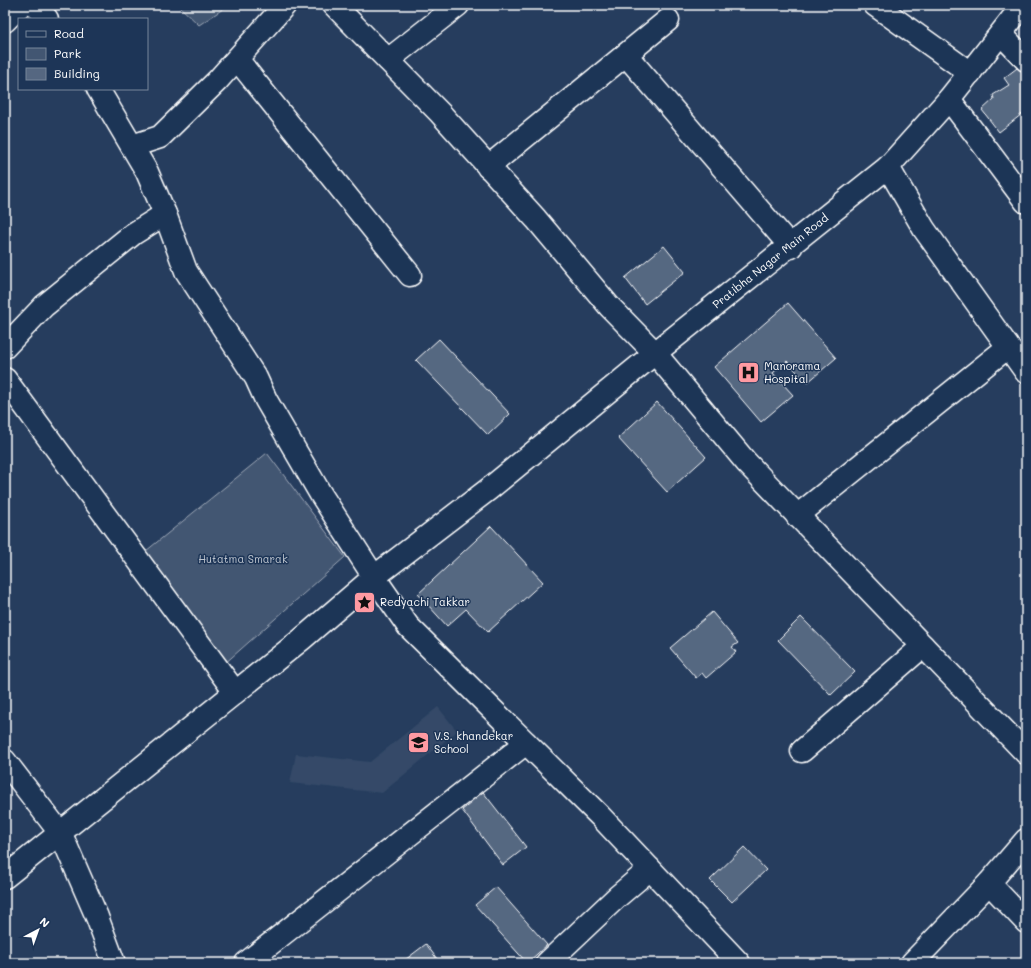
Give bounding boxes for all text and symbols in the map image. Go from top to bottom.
legend [18,18,148,90]
text: Road [54,25,84,41]
text: Park [54,45,81,61]
text: Building [54,65,100,81]
street label: Pratibha Nagar Main Road [709,210,831,311]
place label: Manorama Hospital [764,358,820,386]
hospital icon: Manorama Hospital [735,359,761,385]
park label: Hutatma Smarak [198,551,288,566]
place icon: Redyachi Takkar [351,589,377,615]
place label: Redyachi Takkar [380,594,470,609]
place label: V.S. khandekar School [434,728,513,756]
school or university icon: V.S. khandekar School [406,729,432,755]
north arrow [18,910,58,950]
text: N [37,914,53,930]

